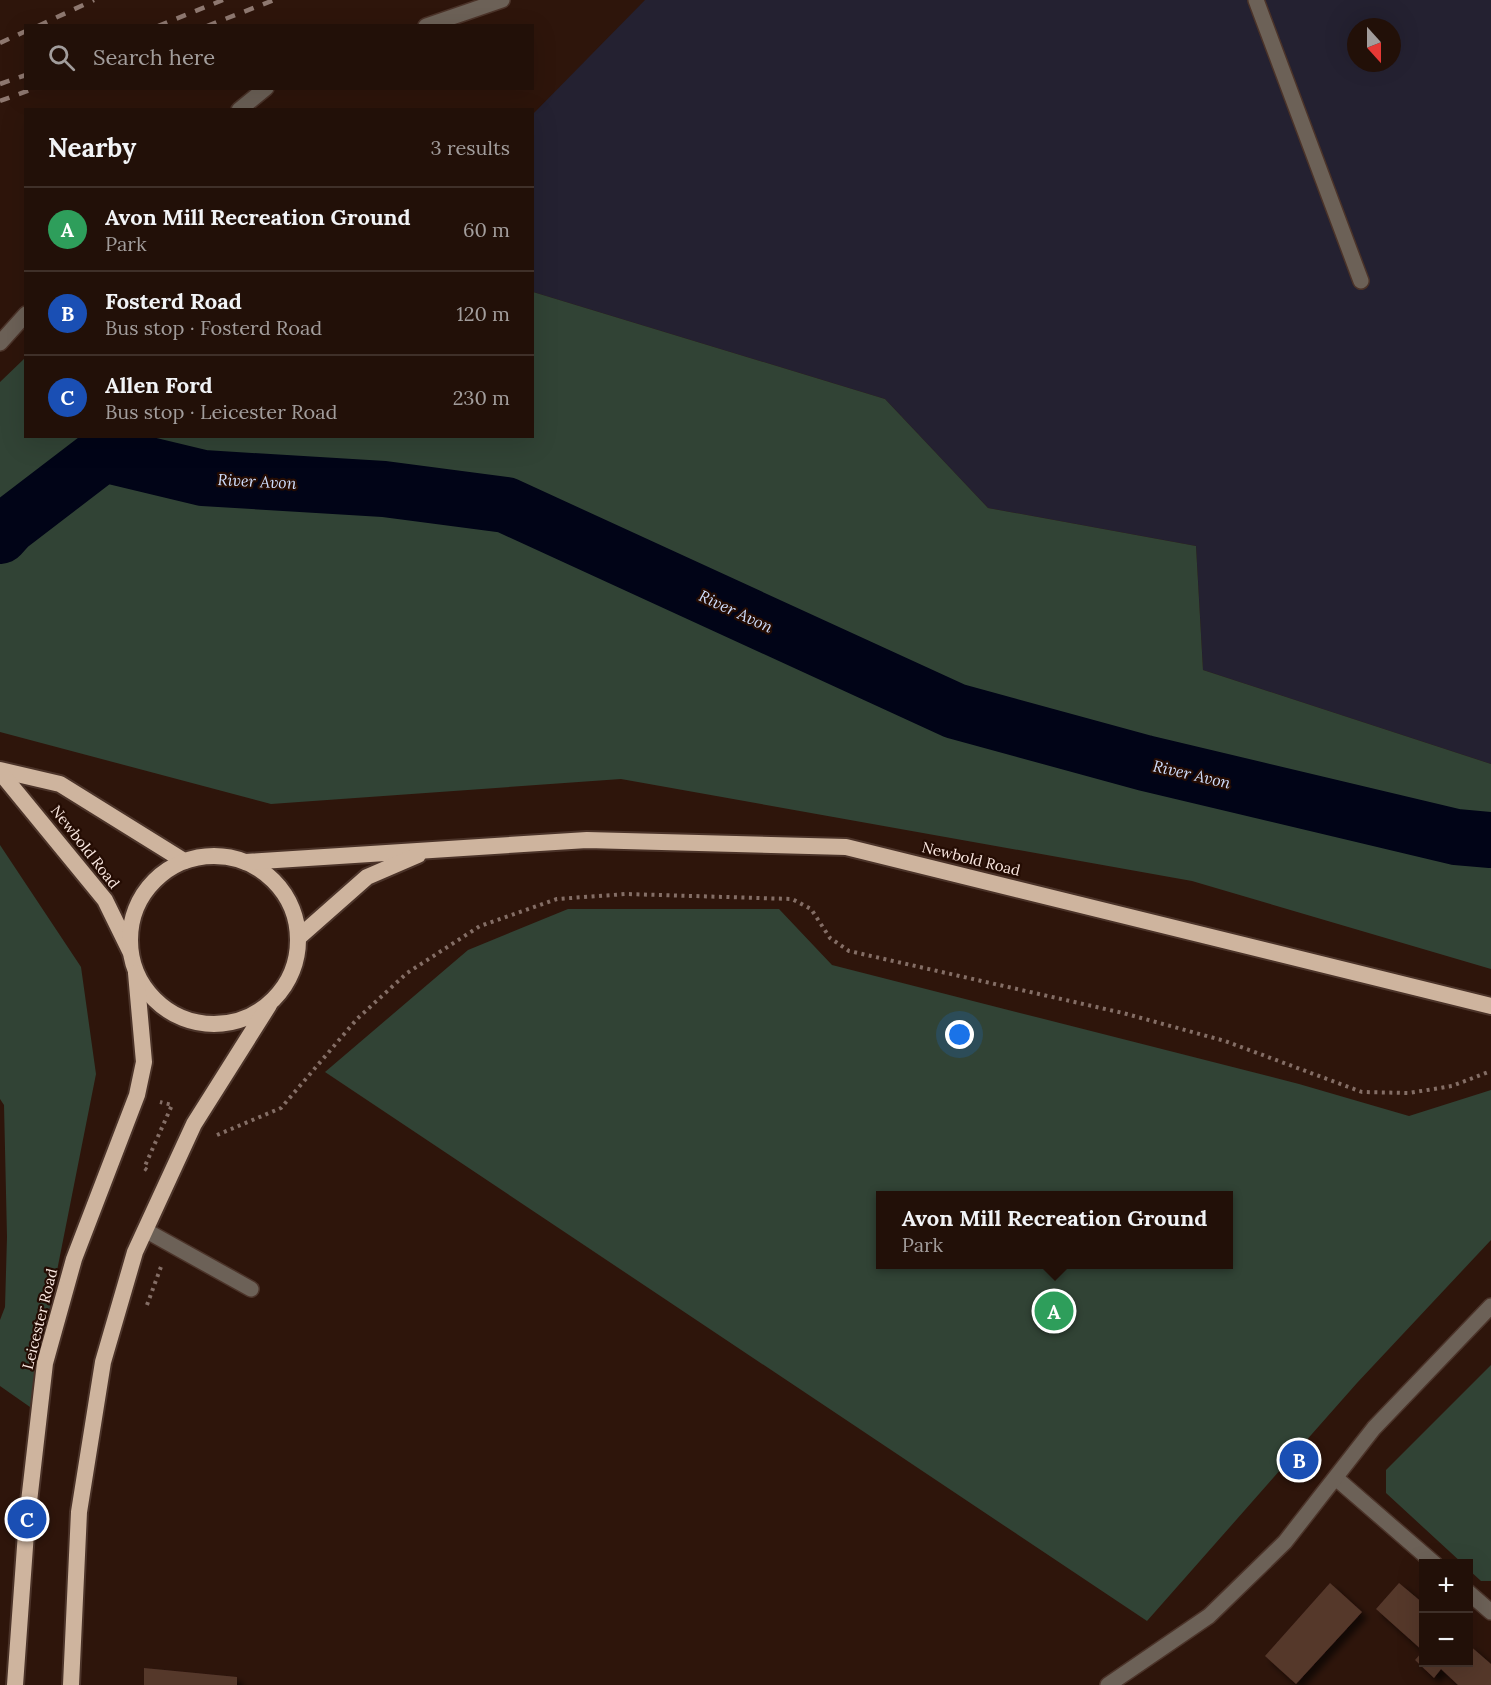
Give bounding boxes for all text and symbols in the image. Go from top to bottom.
north arrow [1347,18,1401,72]
search box [24,24,534,90]
icon: search [45,41,78,74]
text: Search here [93,43,215,71]
text: Nearby [48,131,136,164]
text: 3 results [431,135,510,160]
text: Avon Mill Recreation Ground [105,203,411,231]
text: A [61,217,74,242]
text: 60 m [463,217,510,242]
text: Park [105,231,147,256]
text: Fosterd Road [105,287,242,315]
text: B [61,301,74,326]
text: 120 m [456,301,510,326]
text: Bus stop · Fosterd Road [105,315,322,340]
text: Allen Ford [105,371,213,399]
text: C [61,385,74,410]
text: 230 m [453,385,510,410]
text: Bus stop · Leicester Road [105,399,337,424]
water label: River Avon [217,469,297,493]
water label: River Avon [696,585,776,637]
water label: River Avon [1151,755,1233,793]
street label: Newbold Road [47,801,124,892]
street label: Newbold Road [920,837,1022,880]
your location [945,1020,974,1049]
popup [876,1191,1233,1269]
text: Avon Mill Recreation Ground [902,1204,1207,1232]
text: Park [902,1232,943,1257]
street label: Leicester Road [18,1266,61,1371]
pin: A [1034,1288,1074,1334]
pin: B [1280,1438,1318,1482]
pin: C [8,1496,46,1541]
map controls [1419,1559,1473,1667]
button: + [1419,1559,1473,1613]
button: − [1419,1613,1473,1667]

